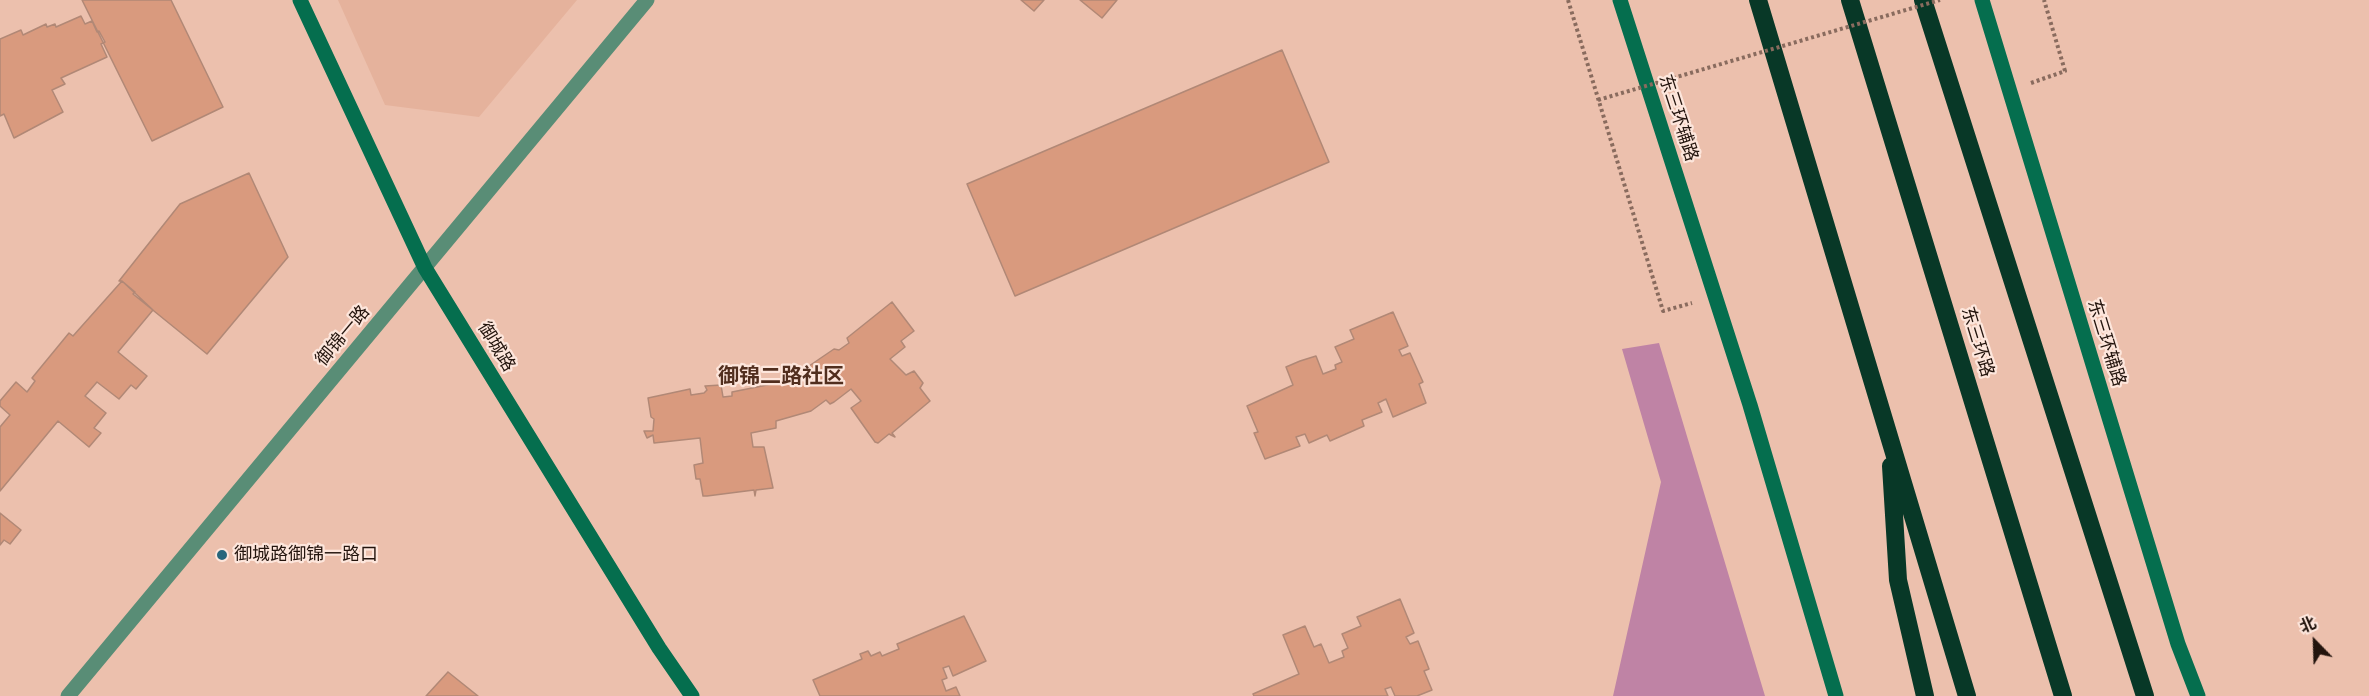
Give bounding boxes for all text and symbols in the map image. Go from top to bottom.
street label: 东三环辅路 [1654,72,1702,164]
street label: 东三环辅路 [2083,297,2129,389]
street label: 御锦一路 [312,301,374,371]
street label: 东三环路 [1956,304,1998,380]
street label: 御城路 [473,318,519,376]
district label: 御锦二路社区 [718,364,844,390]
place label: 御城路御锦一路口 [234,544,378,566]
marker: 御城路御锦一路口 [215,548,229,562]
north arrow [2285,612,2345,672]
text: 北 [2297,614,2318,636]

